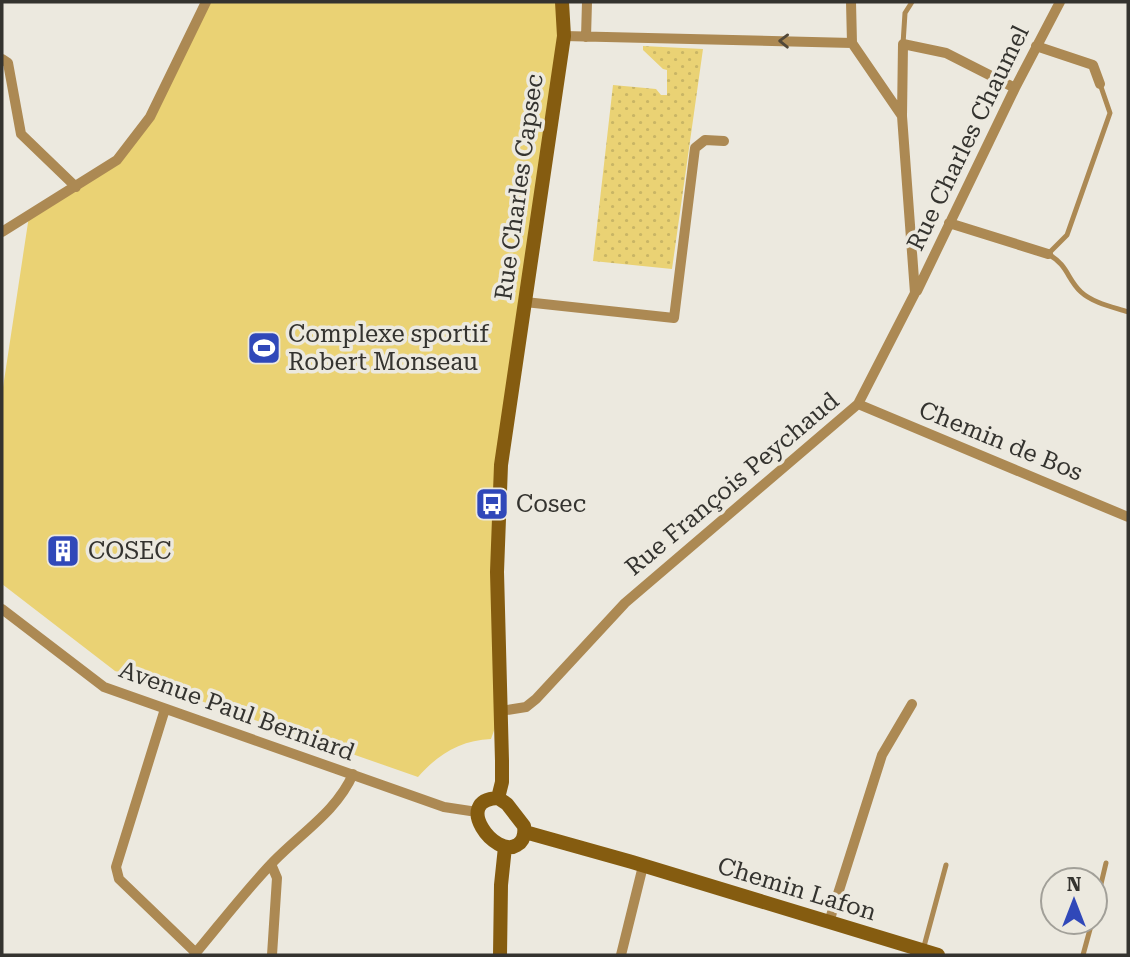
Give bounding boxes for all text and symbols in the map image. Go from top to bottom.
street label: Rue Charles Chaumel [901,21,1035,255]
one-way arrow [778,34,789,49]
street label: Rue Charles Capsec [489,72,549,302]
place label: Complexe sportif Robert Monseau [288,320,489,376]
sports icon: Complexe sportif Robert Monseau [245,329,283,367]
street label: Rue François Peychaud [620,387,844,581]
street label: Chemin de Bos [915,395,1087,487]
bus stop icon: Cosec [473,485,511,523]
place label: Cosec [516,490,586,518]
building icon: COSEC [44,532,82,570]
place label: COSEC [88,537,171,565]
street label: Avenue Paul Berniard [115,655,359,767]
street label: Chemin Lafon [714,852,880,926]
north arrow [1039,866,1109,936]
text: N [1067,873,1082,896]

